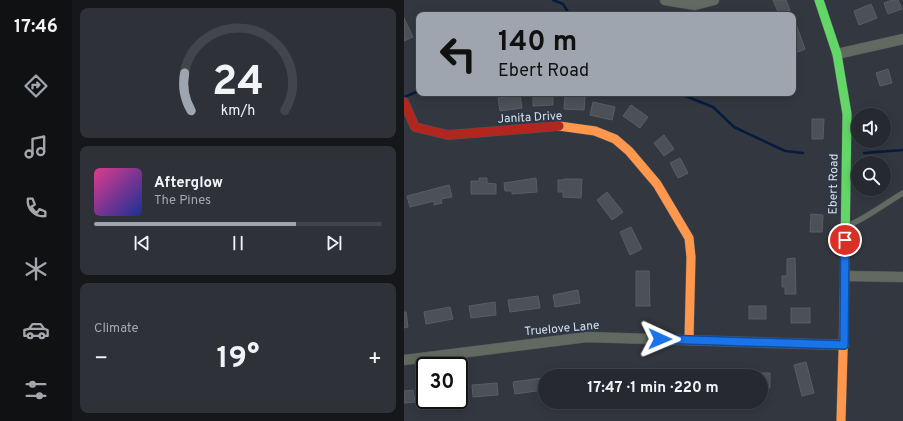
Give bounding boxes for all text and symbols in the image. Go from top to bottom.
text: 17:46 [14,16,58,39]
text: 140 m [498,25,577,61]
icon: left [432,28,484,80]
text: 24 [212,57,264,110]
text: Ebert Road [498,60,589,83]
icon: directions [22,72,50,100]
text: km/h [221,101,255,119]
street label: Janita Drive [497,108,563,128]
map controls [851,108,891,196]
button: sound [851,108,891,148]
icon: music [22,133,50,161]
street label: Ebert Road [825,154,843,214]
button: search [851,156,891,196]
text: Afterglow [154,174,223,193]
text: The Pines [154,193,211,209]
icon: phone [22,194,50,222]
pin [828,223,862,257]
icon: arrive [834,229,856,251]
icon: previous [131,232,153,254]
icon: pause [227,232,249,254]
icon: next [323,232,345,254]
icon: climate [22,255,50,283]
icon: car [22,316,50,344]
street label: Truelove Lane [524,318,600,340]
position arrow [639,318,681,360]
text: Climate [94,321,139,337]
text: 19° [217,341,259,378]
text: − [94,346,108,373]
text: + [368,346,382,373]
speed limit sign: 30 [416,357,468,409]
icon: filters [22,376,50,404]
text: 17:47 · 1 min · 220 m [587,379,719,398]

